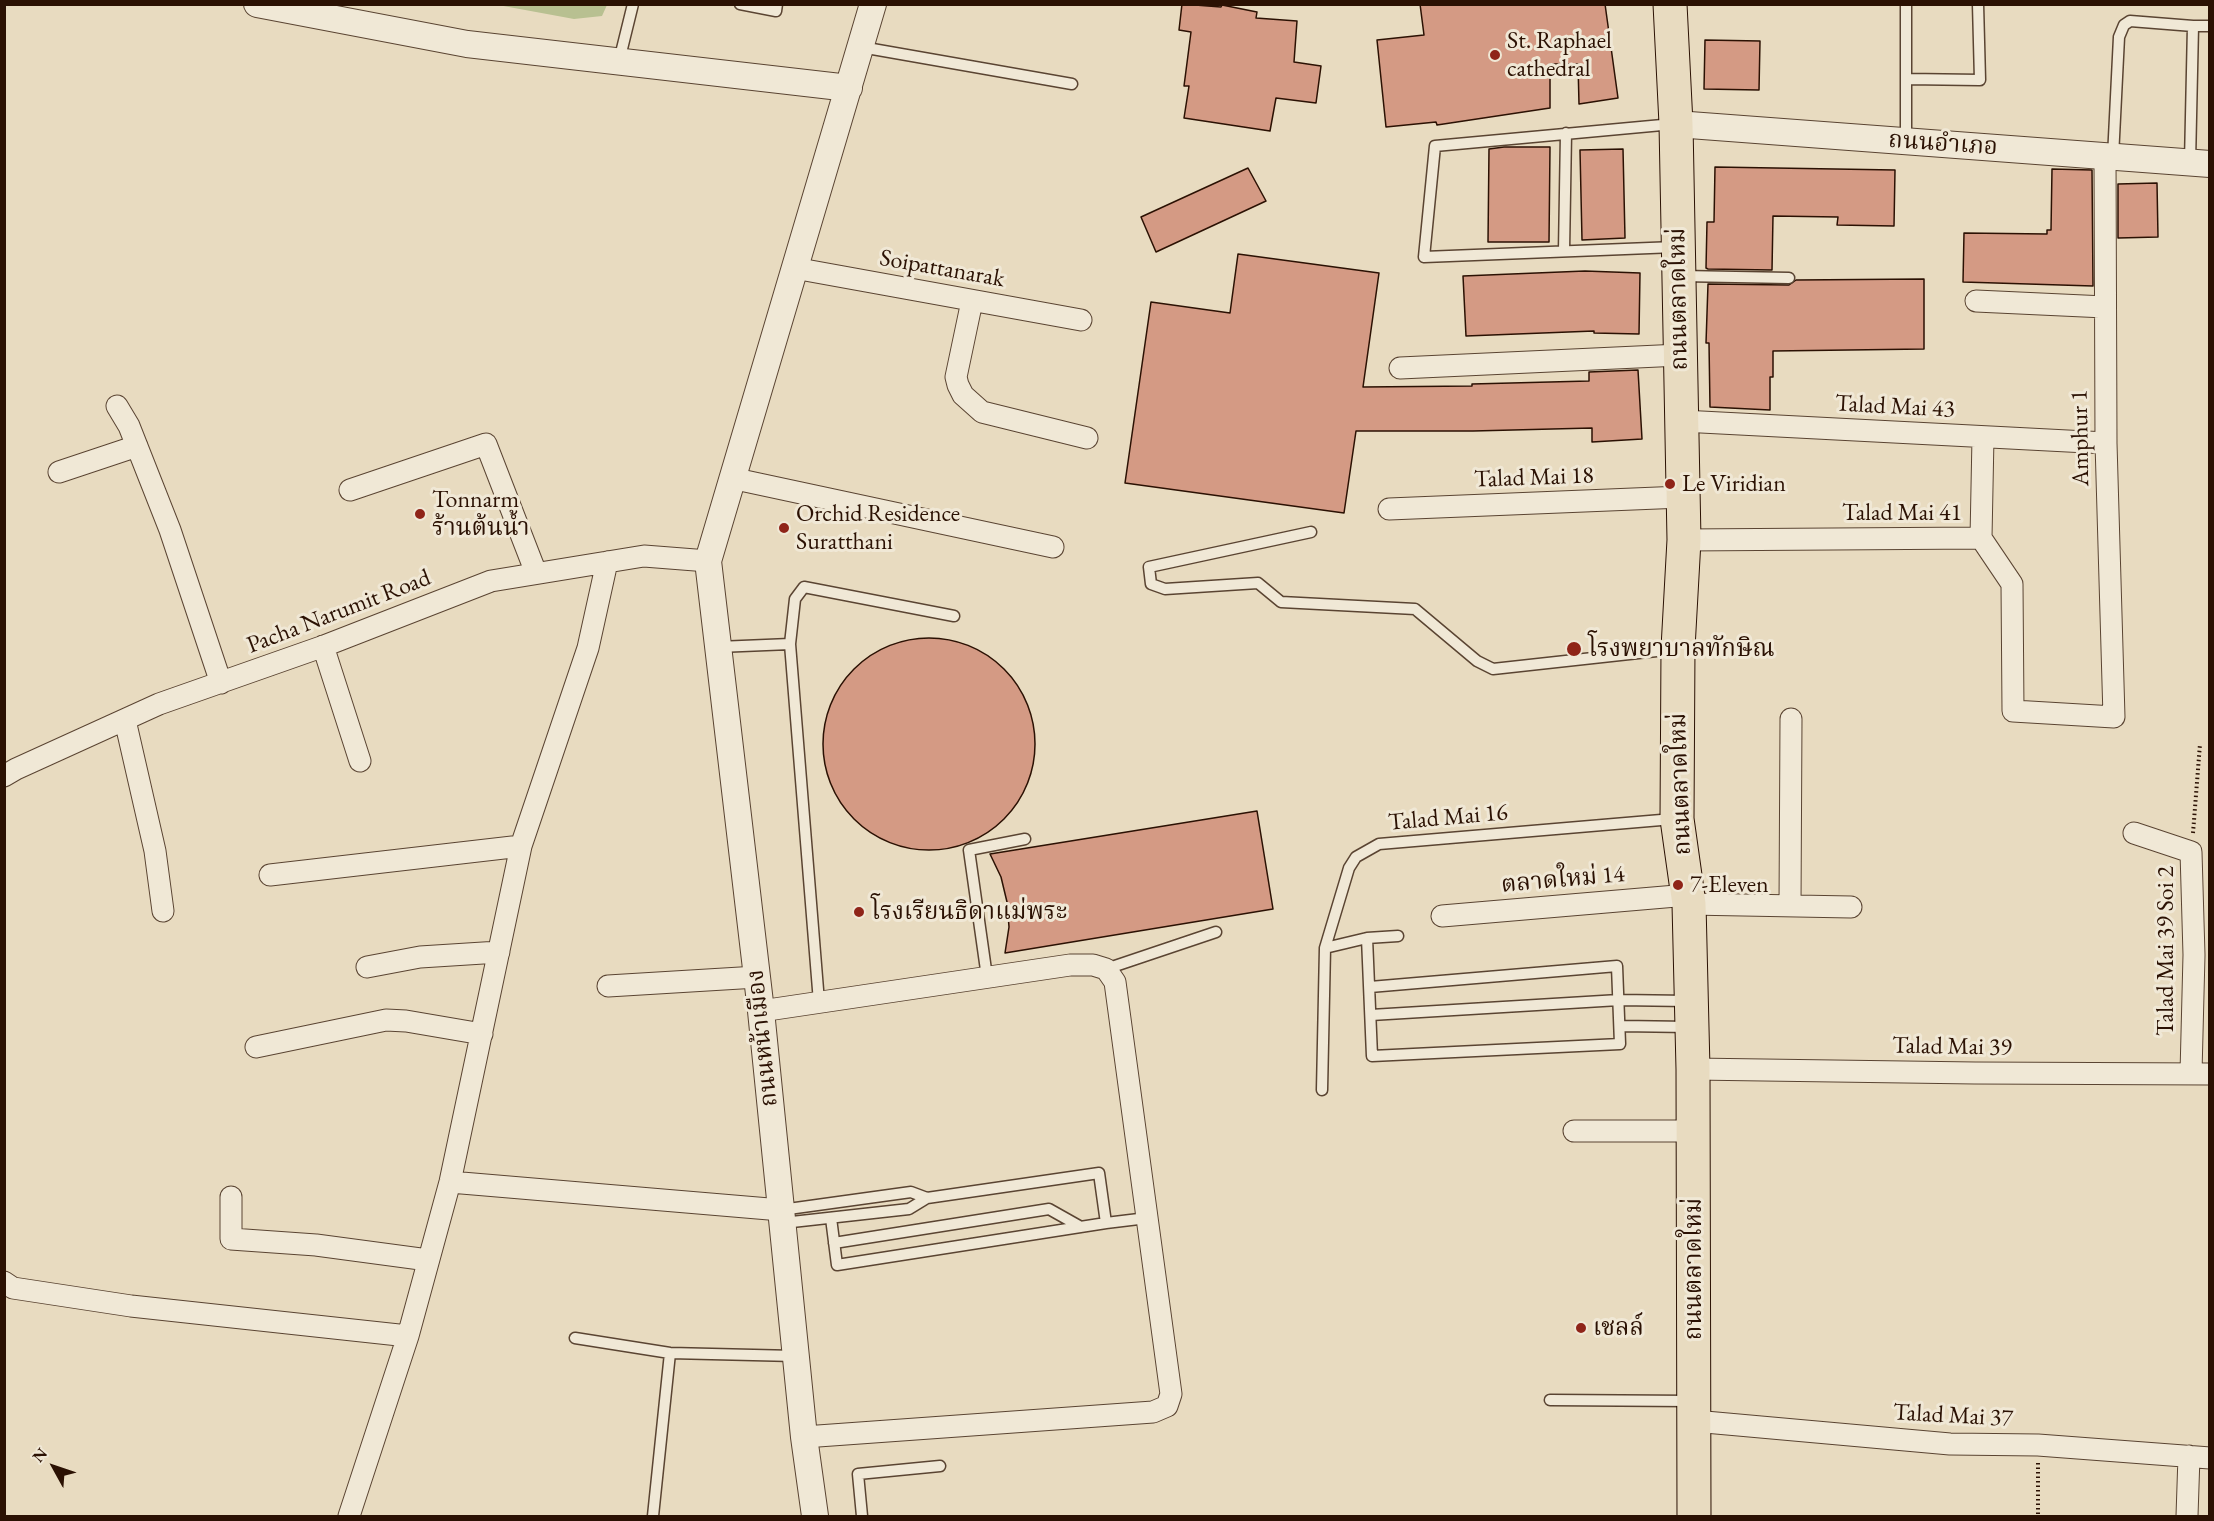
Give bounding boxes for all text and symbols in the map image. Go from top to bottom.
place label: St. Raphael cathedral [1507,27,1612,83]
marker: St. Raphael cathedral [1488,48,1502,62]
street label: ถนนอำเภอ [1887,126,1999,162]
street label: ถนนตลาดใหม่ [1663,227,1695,371]
street label: Soipattanarak [877,244,1007,294]
street label: Talad Mai 43 [1834,389,1956,425]
street label: Amphur 1 [2066,389,2096,487]
street label: Talad Mai 18 [1474,462,1594,494]
place label: Le Viridian [1682,470,1786,498]
marker: Le Viridian [1663,477,1677,491]
place label: Tonnarm ร้านต้นน้ำ [432,486,529,542]
street label: Talad Mai 41 [1842,499,1962,527]
place label: Orchid Residence Suratthani [796,500,960,556]
marker: Tonnarm ร้านต้นน้ำ [413,507,427,521]
marker: Orchid Residence Suratthani [777,521,791,535]
street label: Pacha Narumit Road [243,564,435,660]
place label: โรงพยาบาลทักษิณ [1588,635,1775,663]
marker: โรงพยาบาลทักษิณ [1565,640,1583,658]
street label: ถนนตลาดใหม่ [1664,712,1698,856]
street label: Talad Mai 16 [1387,798,1509,838]
street label: ตลาดใหม่ 14 [1500,860,1626,900]
street label: Talad Mai 39 Soi 2 [2152,866,2180,1036]
place label: 7-Eleven [1690,871,1769,899]
marker: 7-Eleven [1671,878,1685,892]
place label: โรงเรียนธิดาแม่พระ [871,898,1067,926]
marker: โรงเรียนธิดาแม่พระ [852,905,866,919]
street label: ถนนหน้าเมือง [741,968,785,1108]
street label: Talad Mai 39 [1892,1032,2012,1062]
street label: ถนนตลาดใหม่ [1680,1198,1708,1340]
place label: เชลล์ [1593,1314,1644,1342]
marker: เชลล์ [1574,1321,1588,1335]
street label: Talad Mai 37 [1892,1398,2014,1434]
north arrow [24,1437,84,1497]
text: N [28,1443,52,1467]

